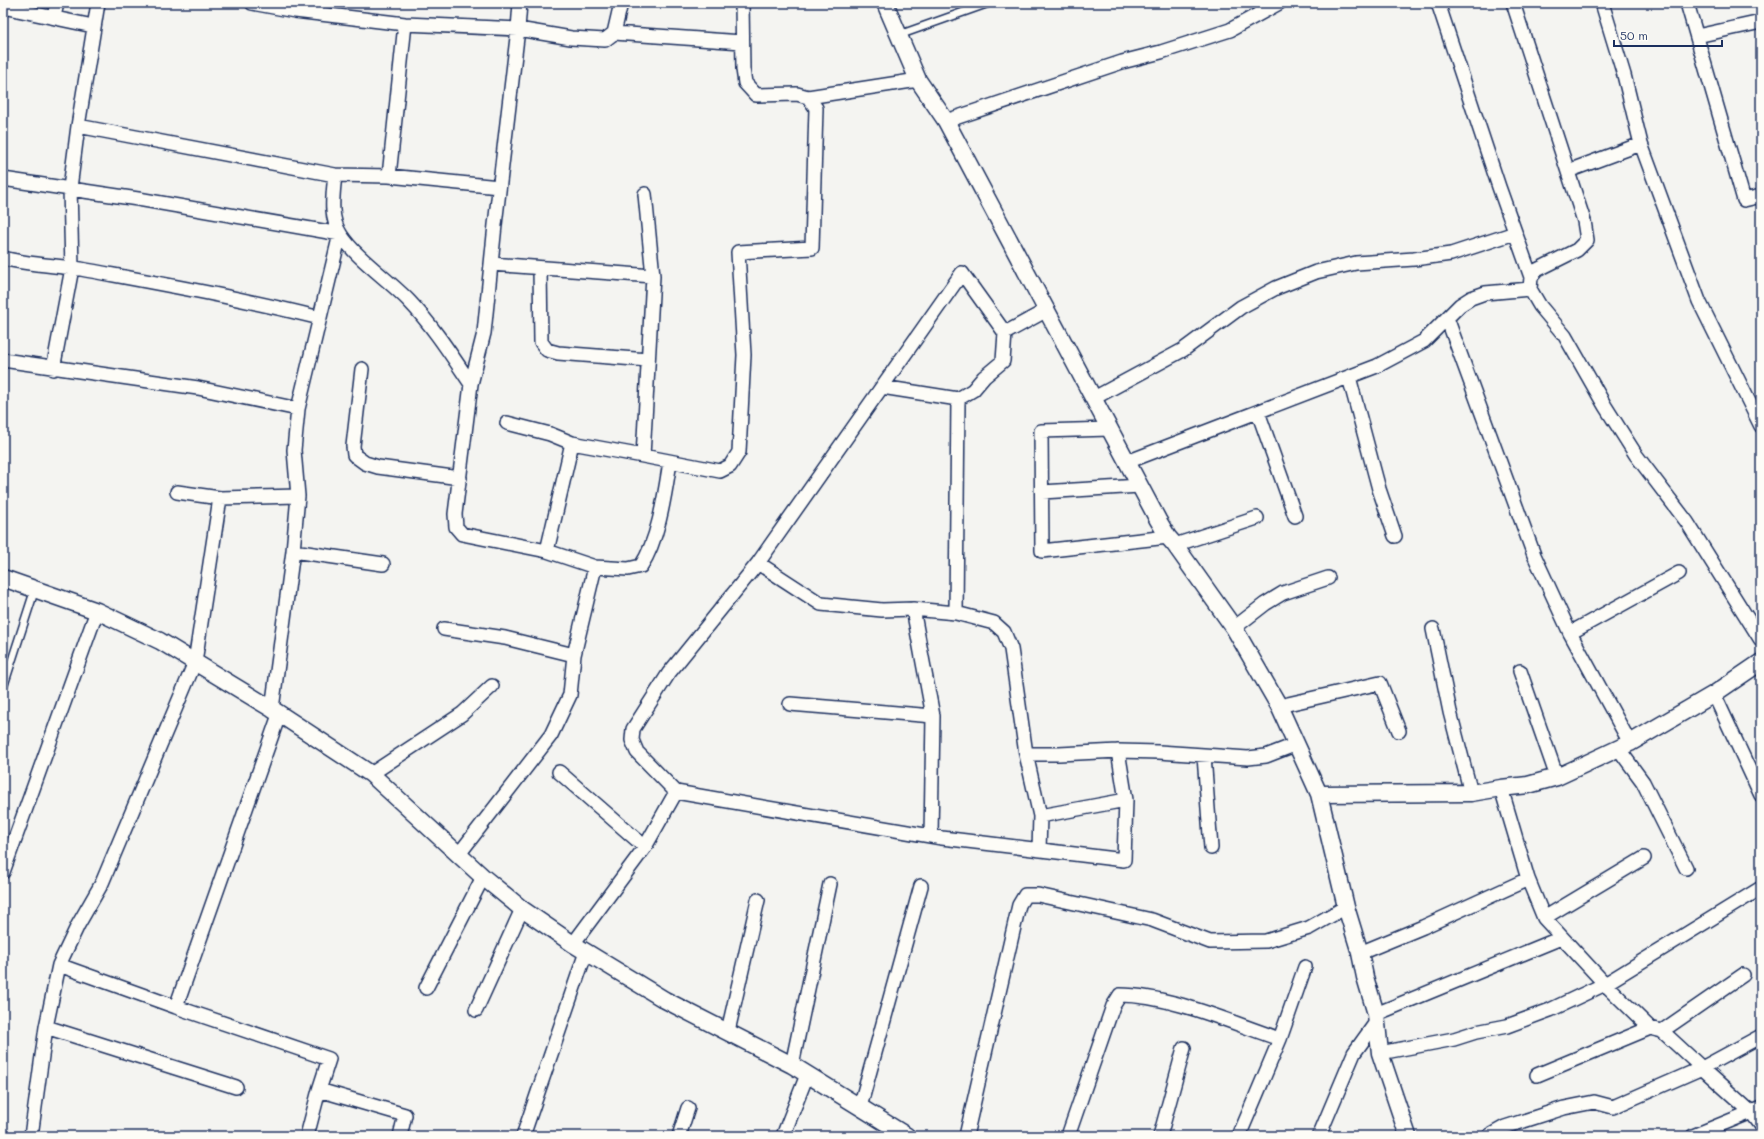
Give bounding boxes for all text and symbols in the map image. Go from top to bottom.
scale bar [1614,22,1722,48]
text: 50 m [1620,27,1648,43]

